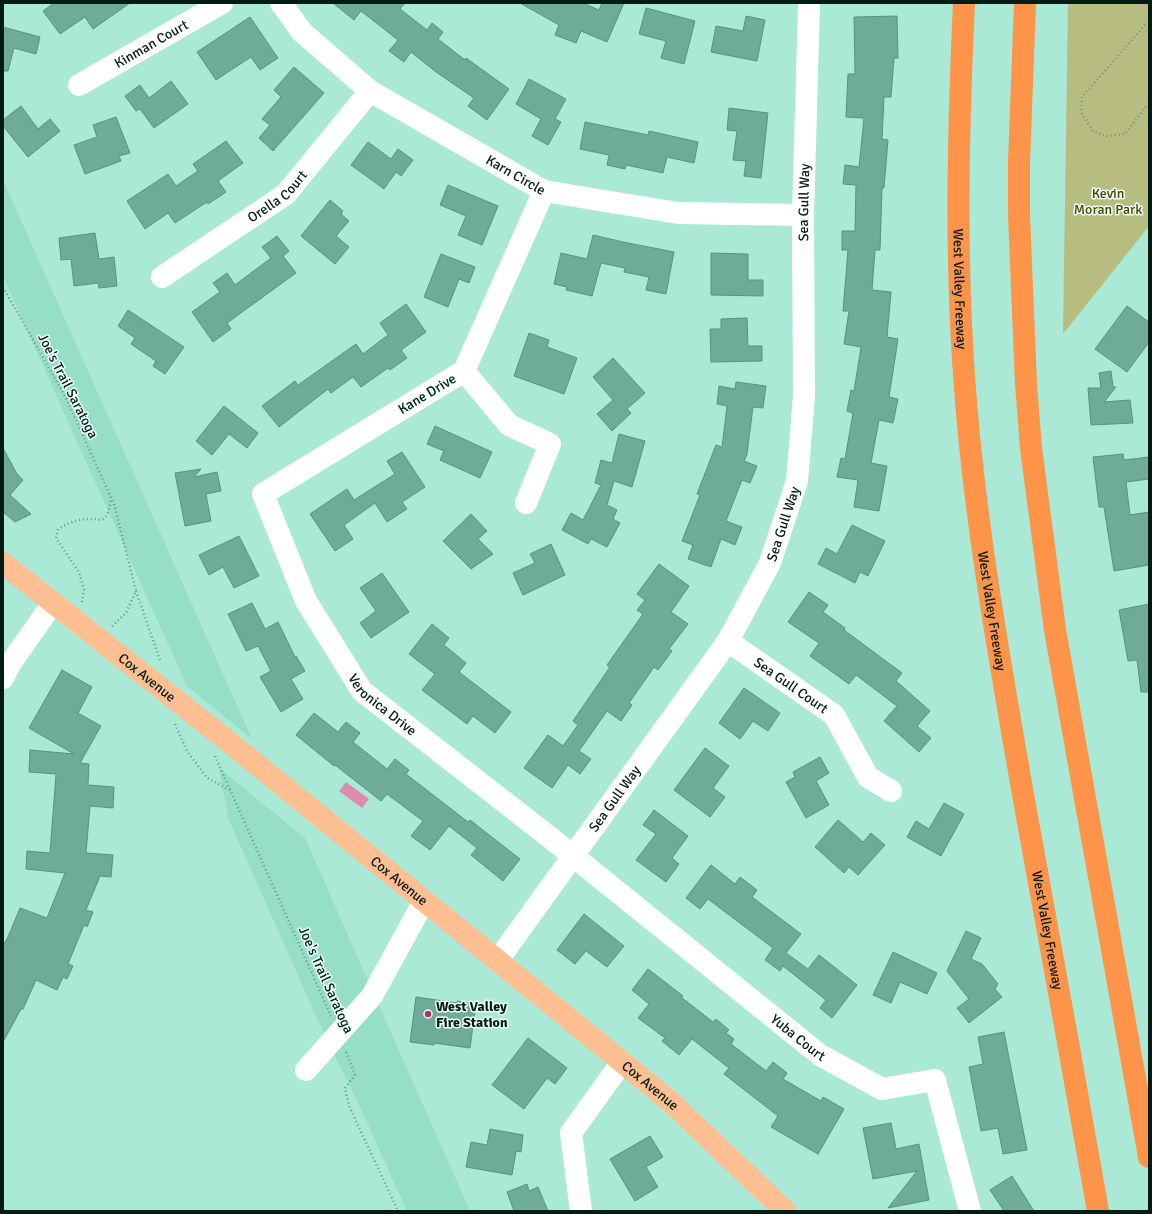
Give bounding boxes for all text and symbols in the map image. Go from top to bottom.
street label: Kinman Court [111,16,191,72]
street label: Karn Circle [483,151,549,199]
street label: Sea Gull Way [794,163,813,241]
street label: Orella Court [244,167,311,226]
park label: Kevin Moran Park [1074,185,1142,218]
street label: West Valley Freeway [950,228,971,350]
street label: Joe's Trail Saratoga [34,331,102,441]
street label: Kane Drive [395,370,459,418]
street label: Sea Gull Way [763,484,803,563]
street label: West Valley Freeway [975,550,1010,672]
street label: Cox Avenue [115,649,179,705]
street label: Sea Gull Court [751,653,832,717]
street label: Veronica Drive [345,670,420,739]
street label: Sea Gull Way [585,762,644,835]
street label: Cox Avenue [367,852,431,909]
street label: West Valley Freeway [1029,869,1067,992]
street label: Joe's Trail Saratoga [295,924,357,1036]
place label: West Valley Fire Station [436,998,508,1031]
marker: West Valley Fire Station [423,1009,433,1019]
street label: Yuba Court [767,1010,828,1065]
street label: Cox Avenue [619,1057,683,1114]

